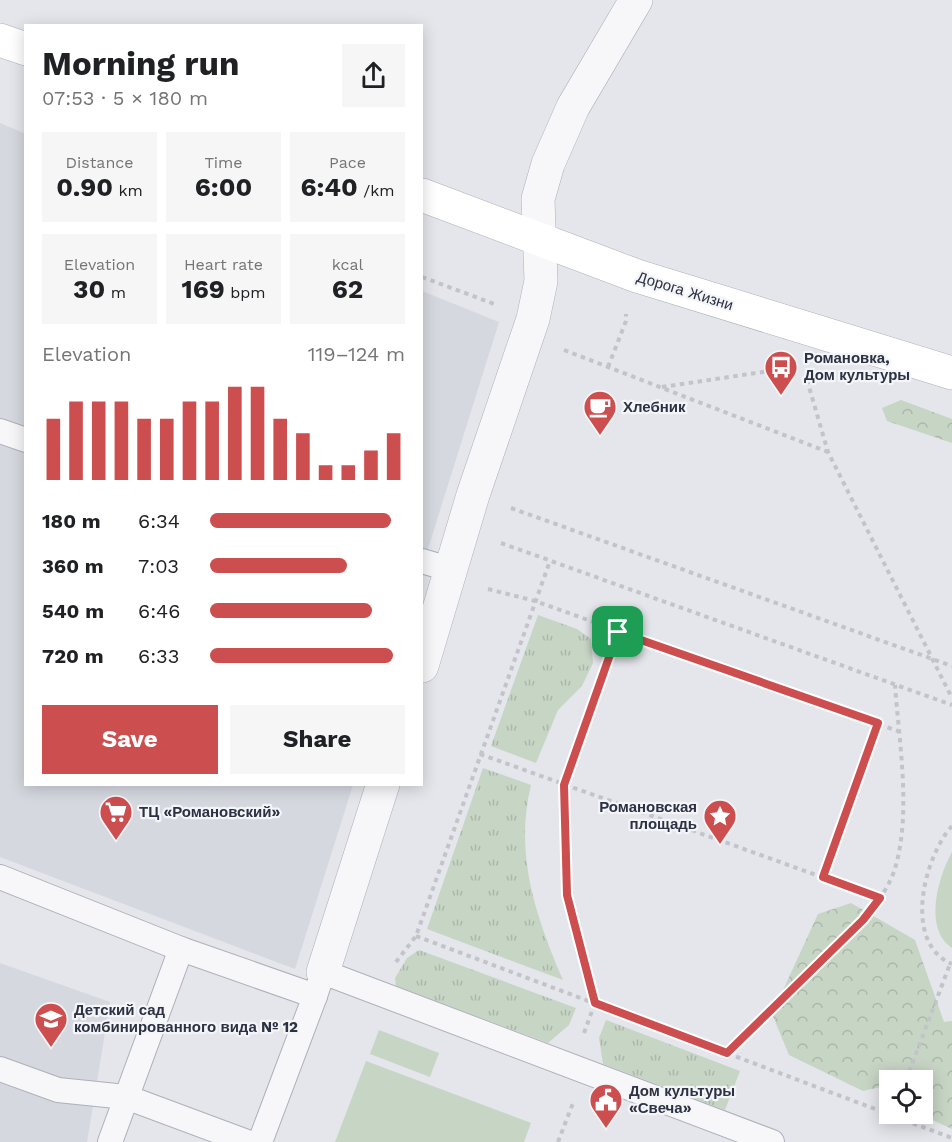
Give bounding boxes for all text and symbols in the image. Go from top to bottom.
text: Morning run [42,44,239,83]
button: share [342,44,405,107]
text: 07:53 · 5 × 180 m [42,86,208,110]
text: Distance [65,153,134,172]
text: Time [204,153,243,172]
text: Pace [329,153,366,172]
text: 0.90 [56,172,113,202]
text: 6:00 [195,172,252,202]
text: 6:40 [300,172,358,202]
text: km [113,181,143,200]
text: /km [358,181,395,200]
text: Elevation [64,255,135,274]
text: Heart rate [184,255,263,274]
text: kcal [332,255,363,274]
street label: Дорога Жизни [635,268,735,314]
text: 30 [73,274,105,304]
text: 169 [181,274,225,304]
text: 62 [332,274,363,304]
text: m [105,283,126,302]
text: bpm [225,283,266,302]
text: Elevation [42,342,131,366]
text: 119–124 m [308,342,405,366]
bus stop icon: Романовка, Дом культуры [763,349,799,396]
place label: Романовка, Дом культуры [804,349,910,384]
cafe icon: Хлебник [582,389,618,436]
place label: Хлебник [623,398,686,416]
text: 180 m [42,509,101,533]
text: 6:34 [138,509,180,533]
text: 360 m [42,554,104,578]
text: 7:03 [138,554,179,578]
text: 540 m [42,599,104,623]
text: 6:46 [138,599,180,623]
pin [592,606,643,657]
icon: arrive [601,615,634,648]
text: 720 m [42,644,104,668]
text: 6:33 [138,644,179,668]
button: Save [42,705,218,774]
button: Share [230,705,405,774]
supermarket icon: ТЦ «Романовский» [98,794,134,841]
place label: Романовская площадь [599,798,697,833]
place icon: Романовская площадь [702,798,738,845]
place label: ТЦ «Романовский» [139,803,280,821]
school or university icon: Детский сад комбинированного вида № 12 [33,1001,69,1048]
place label: Детский сад комбинированного вида № 12 [74,1001,298,1036]
map controls [879,1070,933,1124]
button: locate [879,1070,933,1124]
public building icon: Дом культуры «Свеча» [588,1082,624,1129]
place label: Дом культуры «Свеча» [629,1082,735,1117]

